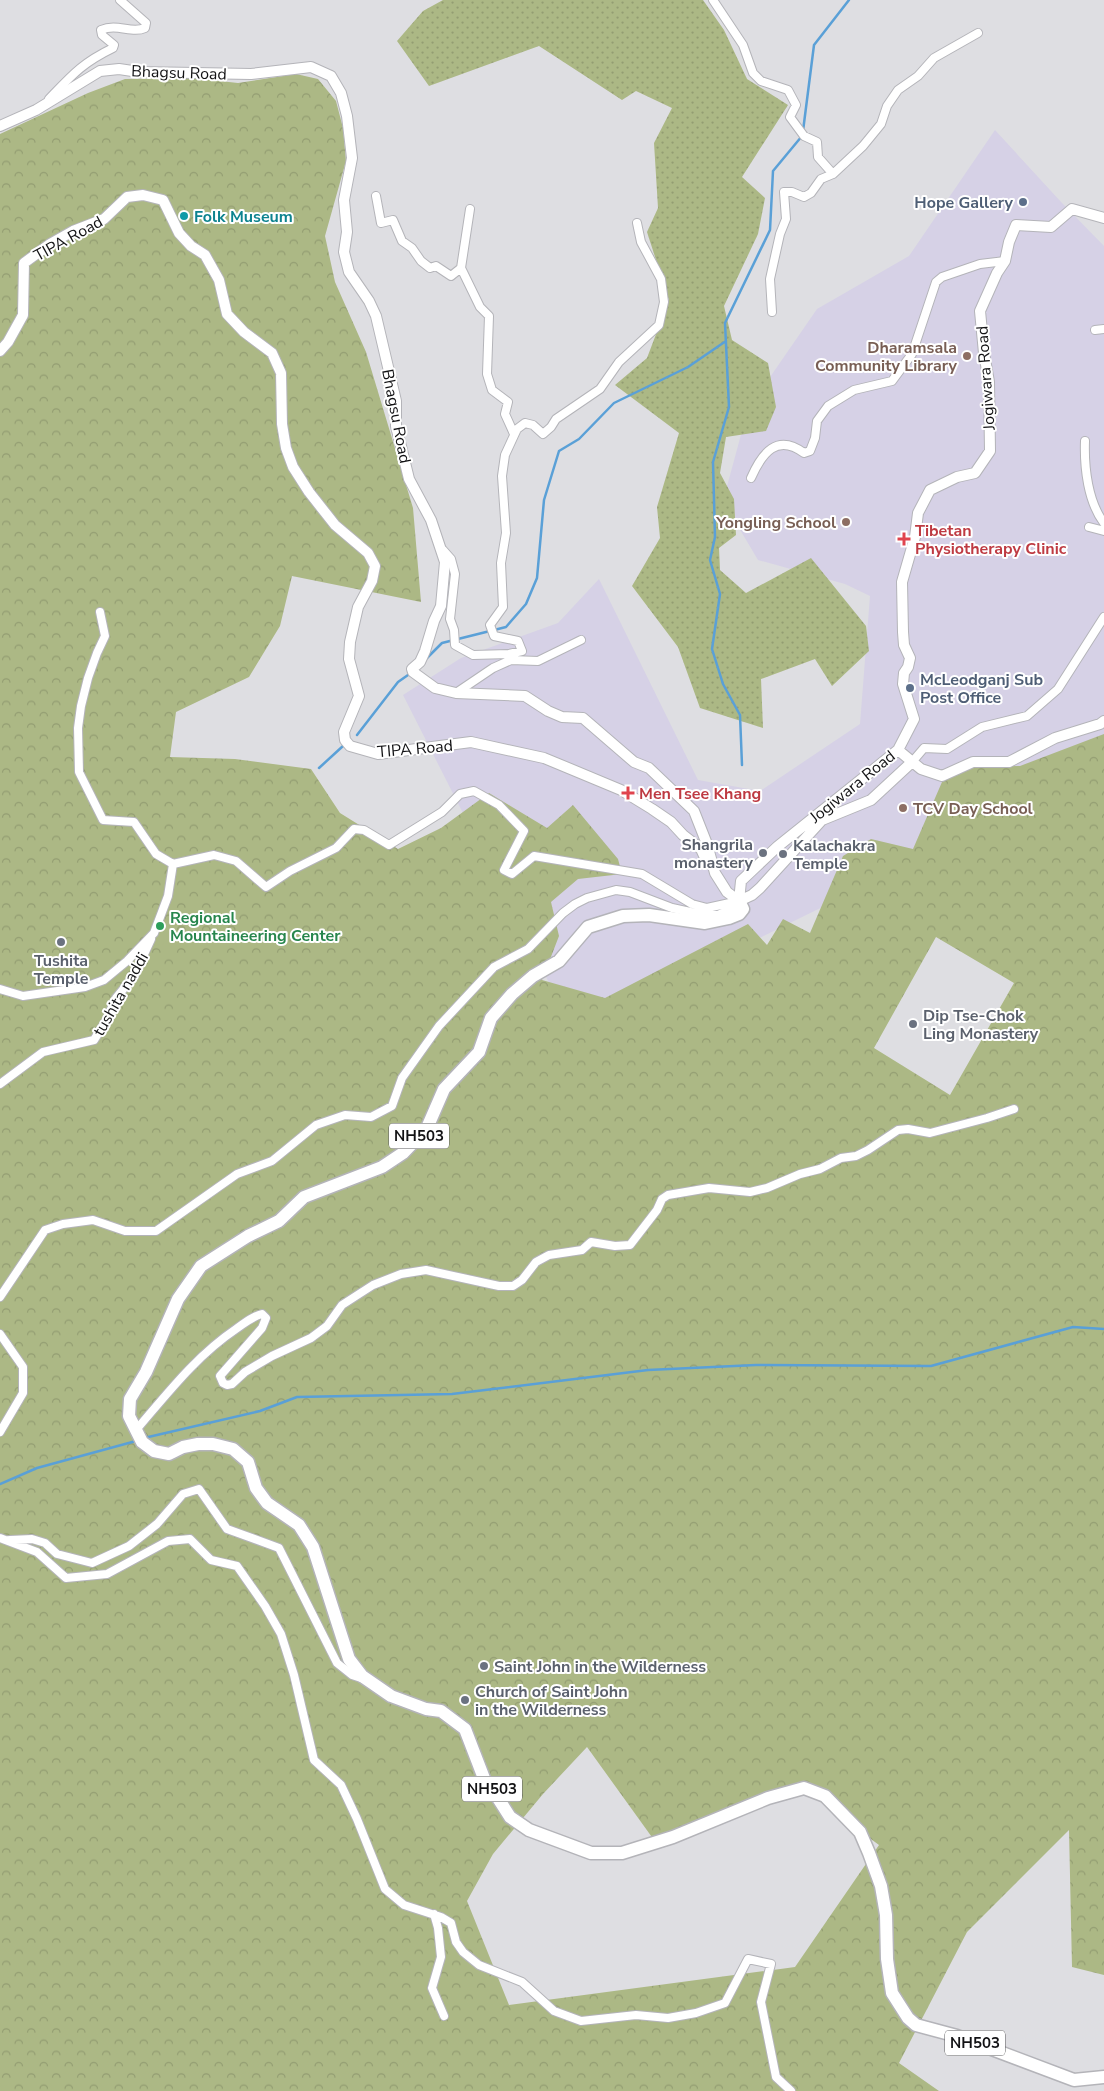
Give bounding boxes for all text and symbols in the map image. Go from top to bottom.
street label: Bhagsu Road [131,60,227,86]
place label: Hope Gallery [914,192,1014,214]
marker: Hope Gallery [1017,196,1029,208]
place label: Folk Museum [194,206,293,228]
marker: Folk Museum [178,210,190,222]
street label: TIPA Road [30,211,107,267]
street label: Jogiwara Road [971,325,1001,432]
place label: Dharamsala Community Library [815,337,958,377]
marker: Dharamsala Community Library [961,350,973,362]
street label: Bhagsu Road [376,367,416,465]
place label: Yongling School [715,512,836,534]
marker: Yongling School [840,516,852,528]
place label: Tibetan Physiotherapy Clinic [915,520,1067,560]
marker: Tibetan Physiotherapy Clinic [897,532,911,546]
place label: McLeodganj Sub Post Office [920,669,1043,709]
marker: McLeodganj Sub Post Office [904,682,916,694]
street label: TIPA Road [376,735,454,763]
street label: Jogiwara Road [804,745,900,829]
place label: Men Tsee Khang [639,783,761,805]
marker: Men Tsee Khang [621,786,635,800]
place label: TCV Day School [913,798,1033,820]
marker: TCV Day School [897,802,909,814]
place label: Shangrila monastery [674,834,754,874]
place label: Kalachakra Temple [793,835,875,875]
marker: Shangrila monastery [757,847,769,859]
marker: Kalachakra Temple [777,848,789,860]
place label: Regional Mountaineering Center [170,907,341,947]
marker: Regional Mountaineering Center [154,920,166,932]
marker: Tushita Temple [55,936,67,948]
street label: tushita naddi [88,949,154,1040]
place label: Tushita Temple [34,950,89,990]
place label: Dip Tse-Chok Ling Monastery [923,1005,1039,1045]
marker: Dip Tse-Chok Ling Monastery [907,1018,919,1030]
road number: NH503 [389,1124,449,1148]
place label: Saint John in the Wilderness [494,1656,706,1678]
marker: Saint John in the Wilderness [478,1660,490,1672]
place label: Church of Saint John in the Wilderness [475,1681,628,1721]
marker: Church of Saint John in the Wilderness [459,1694,471,1706]
road number: NH503 [462,1776,522,1802]
road number: NH503 [945,2030,1005,2056]

